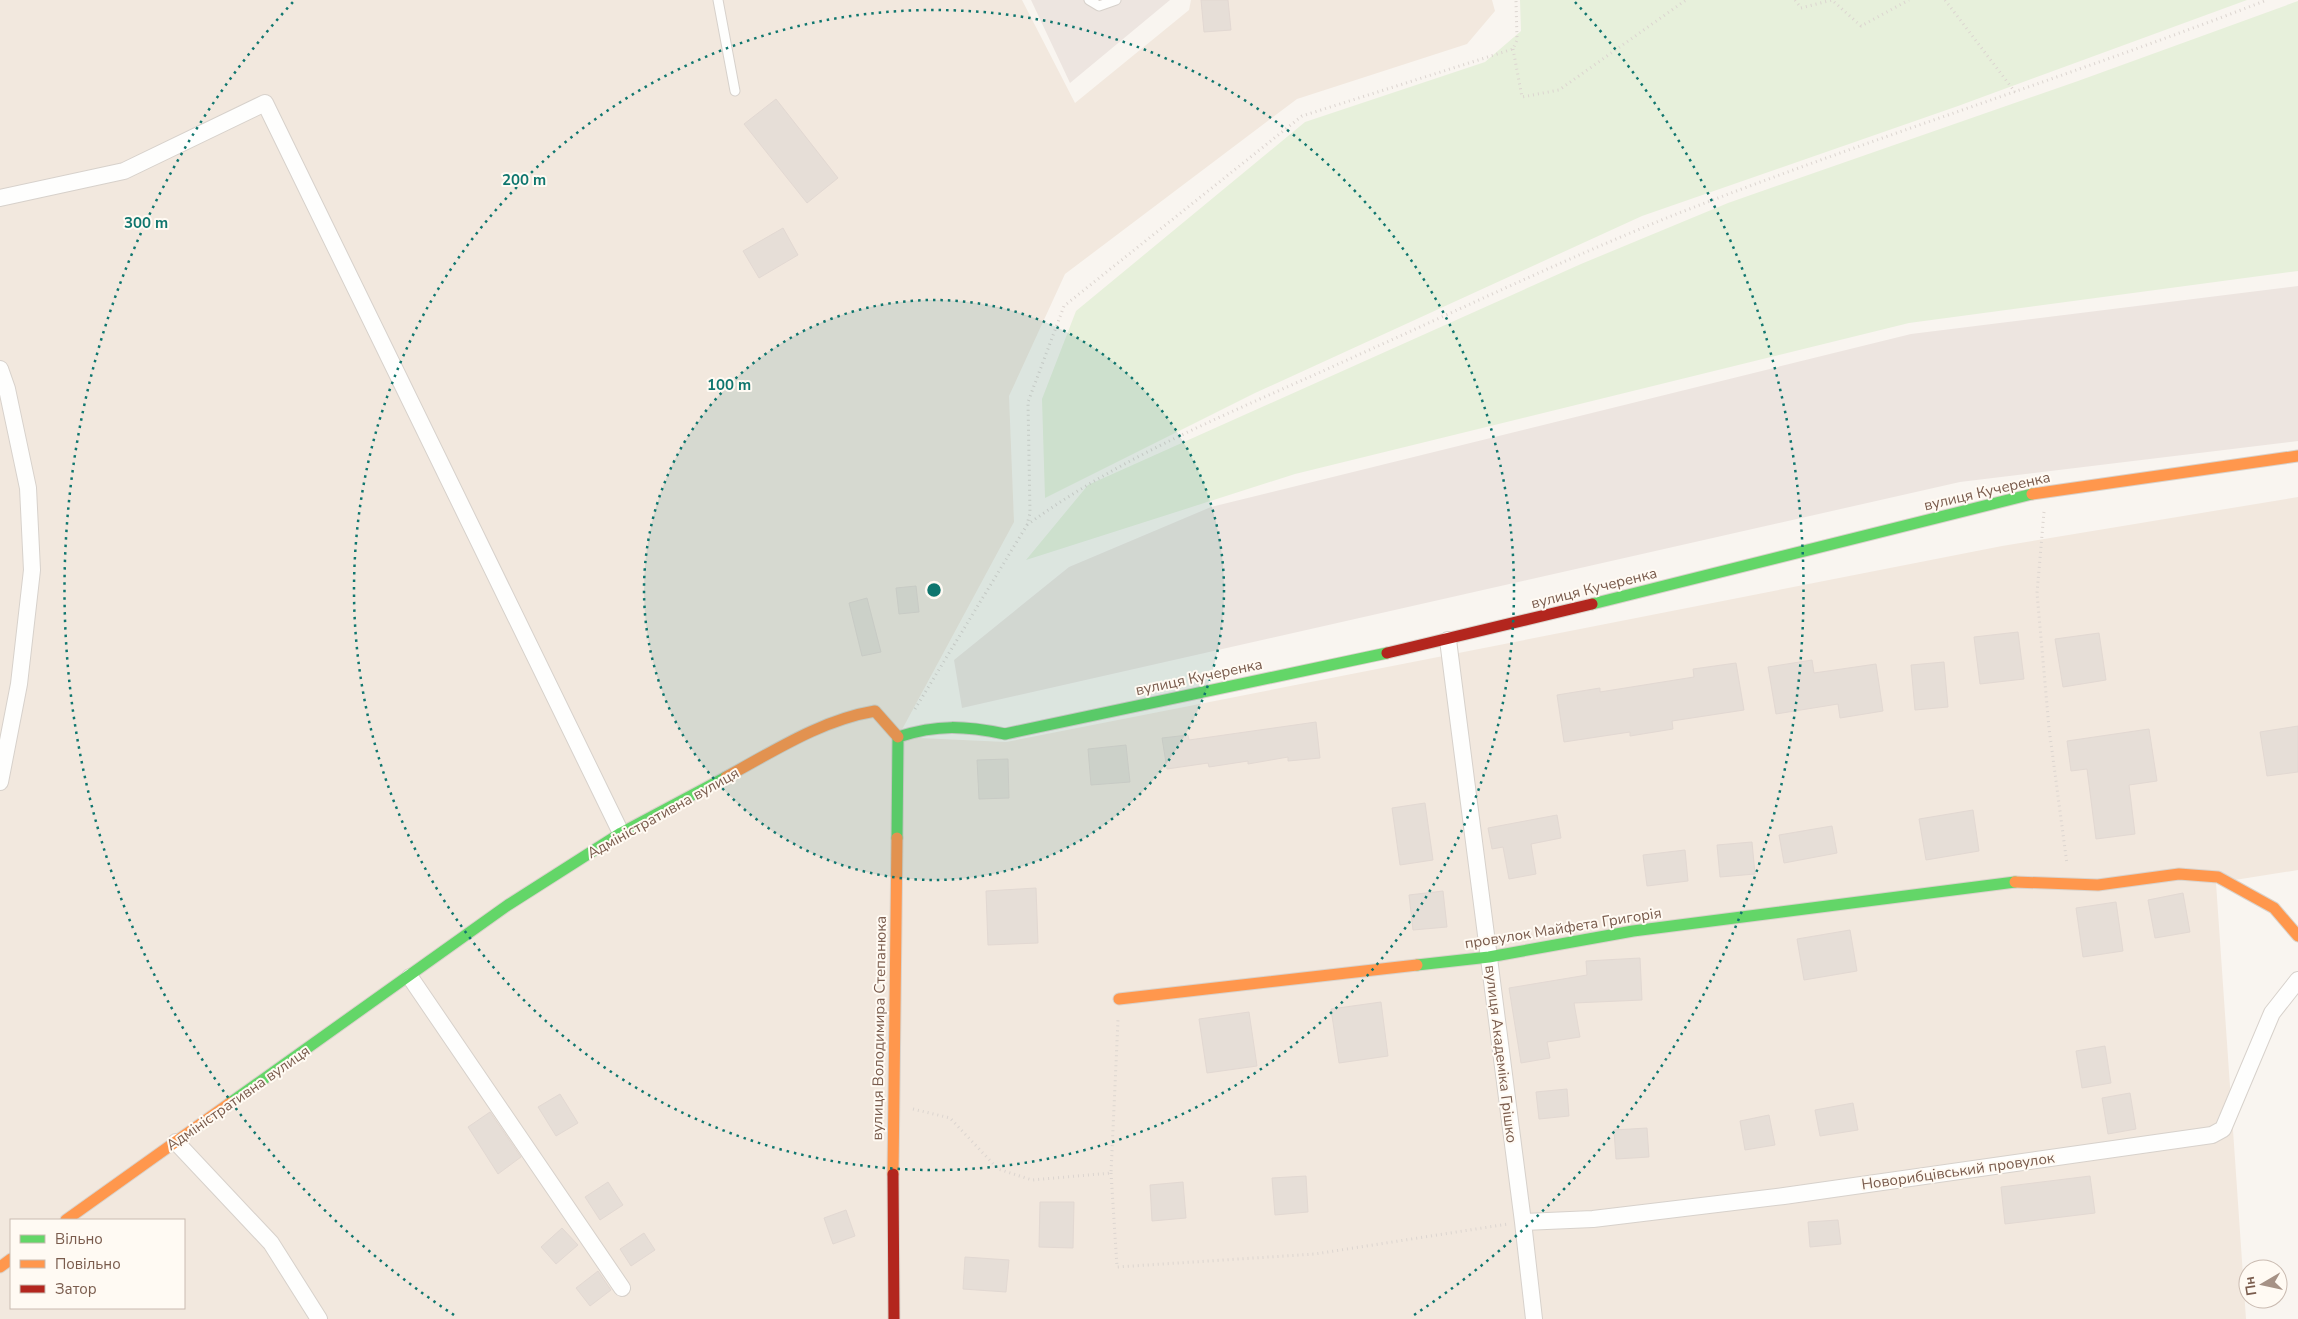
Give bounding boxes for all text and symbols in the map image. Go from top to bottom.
text: 200 m [502,170,546,190]
text: 300 m [124,213,168,233]
text: 100 m [707,375,751,395]
street label: вулиця Кучеренка [1922,467,2052,515]
street label: вулиця Кучеренка [1529,563,1659,613]
centre of rings [925,581,943,599]
street label: вулиця Кучеренка [1134,654,1264,700]
street label: Адміністративна вулиця [583,763,743,863]
street label: провулок Майфета Григорія [1463,903,1663,953]
street label: вулиця Володимира Степанюка [867,916,891,1140]
street label: вулиця Академіка Грішко [1480,964,1522,1144]
street label: Адміністративна вулиця [162,1041,314,1155]
street label: Новорибцівський провулок [1860,1148,2056,1194]
legend [10,1219,185,1309]
text: Вільно [55,1229,103,1249]
text: Повільно [55,1254,121,1274]
north arrow [2238,1259,2288,1309]
text: Пн [2240,1275,2262,1297]
text: Затор [55,1279,97,1299]

